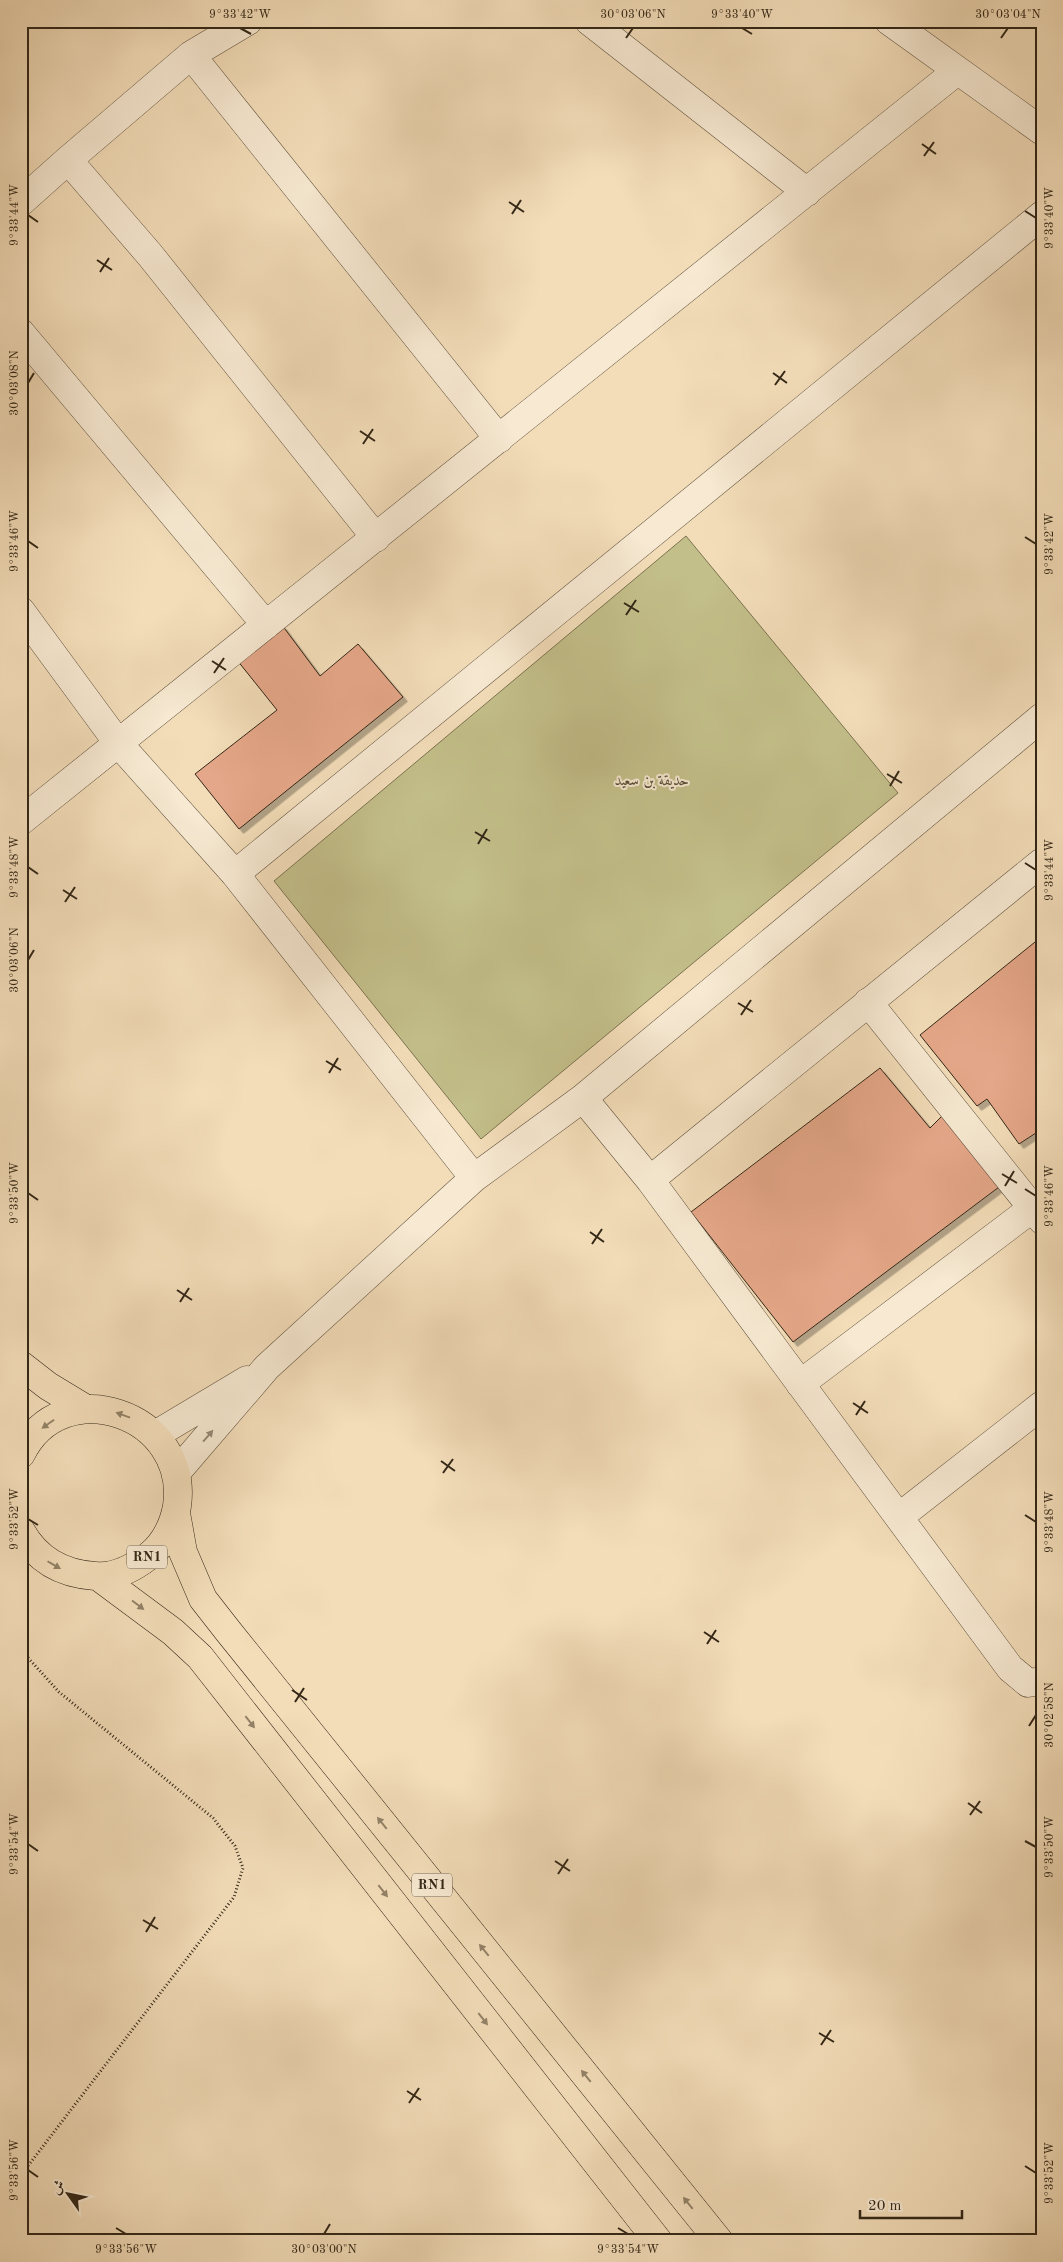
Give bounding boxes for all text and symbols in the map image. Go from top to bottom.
text: 9°33'42"W [209,9,271,21]
text: 30°03'06"N [600,9,666,21]
text: 9°33'40"W [711,9,773,21]
text: 30°03'04"N [975,9,1041,21]
text: 9°33'44"W [9,184,21,246]
text: 9°33'40"W [1044,187,1056,249]
text: 30°03'08"N [9,350,21,416]
text: 9°33'46"W [9,510,21,572]
text: 9°33'42"W [1044,513,1056,575]
park label: حديقة بن سعيد [615,774,689,789]
text: 9°33'48"W [9,836,21,898]
text: 9°33'44"W [1044,839,1056,901]
text: 30°03'06"N [9,927,21,993]
text: 9°33'50"W [8,1162,21,1224]
text: 9°33'46"W [1044,1165,1056,1227]
one-way arrow [115,1411,130,1419]
one-way arrow [41,1419,55,1429]
one-way arrow [202,1430,213,1442]
text: 9°33'52"W [8,1488,21,1550]
text: 9°33'48"W [1044,1491,1056,1553]
road number: RN1 [127,1545,167,1568]
one-way arrow [47,1560,60,1569]
one-way arrow [131,1600,145,1610]
text: 30°02'58"N [1043,1682,1056,1748]
one-way arrow [245,1715,256,1728]
text: 9°33'54"W [8,1813,21,1875]
text: 9°33'50"W [1043,1816,1056,1878]
one-way arrow [377,1817,388,1830]
road number: RN1 [412,1874,452,1896]
one-way arrow [378,1884,389,1897]
one-way arrow [479,1943,490,1956]
one-way arrow [478,2012,489,2025]
one-way arrow [581,2070,592,2083]
text: 9°33'56"W [8,2139,21,2201]
text: 9°33'52"W [1043,2142,1056,2204]
north arrow [42,2170,92,2220]
text: ش [48,2178,68,2197]
scale bar [860,2187,963,2219]
one-way arrow [682,2197,693,2210]
text: 20 m [868,2199,902,2214]
text: 9°33'56"W [95,2243,157,2256]
text: 9°33'54"W [597,2243,659,2256]
text: 30°03'00"N [291,2244,357,2256]

